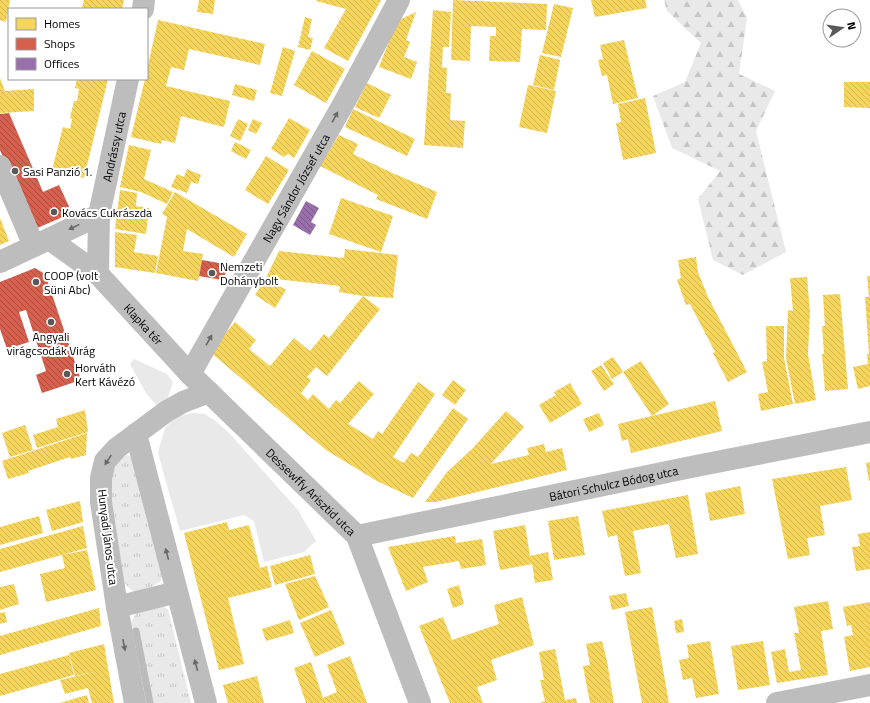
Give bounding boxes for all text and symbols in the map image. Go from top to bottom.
legend [8,8,148,80]
north arrow [822,8,862,48]
text: Homes [44,14,80,33]
text: N [843,20,860,31]
text: Shops [44,34,76,53]
text: Offices [44,54,80,73]
street label: Andrássy utca [97,110,130,183]
one-way arrow [332,111,339,123]
street label: Nagy Sándor József utca [257,130,334,246]
place label: Sasi Panzió 1. [23,162,92,181]
marker: Sasi Panzió 1. [10,166,20,176]
place label: Kovács Cukrászda [62,203,152,222]
marker: Kovács Cukrászda [49,207,59,217]
one-way arrow [68,224,80,230]
place label: Nemzeti Dohánybolt [220,257,279,290]
place label: COOP (volt Süni Abc) [44,266,99,299]
marker: Nemzeti Dohánybolt [207,268,217,278]
marker: COOP (volt Süni Abc) [31,277,41,287]
street label: Klapka tér [120,299,168,349]
marker: Angyali virágcsodák Virág [46,317,56,327]
place label: Angyali virágcsodák Virág [7,327,95,360]
one-way arrow [206,334,213,346]
place label: Horváth Kert Kávézó [75,358,135,391]
marker: Horváth Kert Kávézó [62,369,72,379]
street label: Dessewffy Arisztid utca [262,443,361,540]
one-way arrow [104,454,111,465]
street label: Bátori Schulcz Bódog utca [547,460,680,506]
street label: Hunyadi János utca [93,488,123,586]
one-way arrow [164,548,170,560]
one-way arrow [121,639,127,651]
one-way arrow [193,659,199,672]

